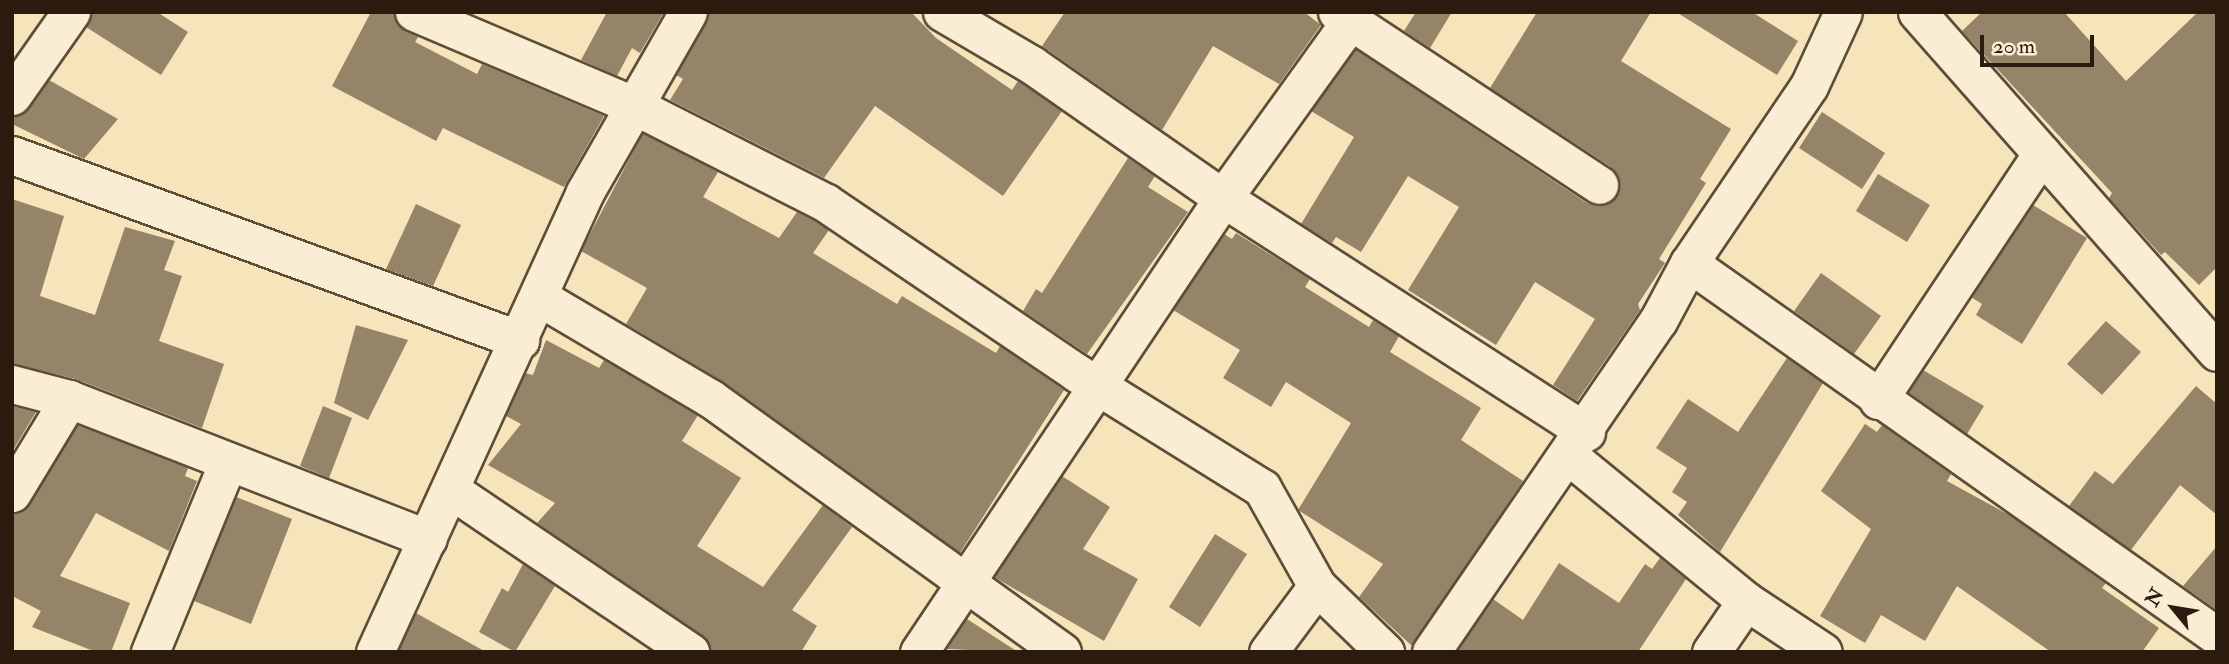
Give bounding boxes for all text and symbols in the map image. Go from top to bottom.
scale bar [1984,21,2098,65]
text: 20 m [1993,33,2035,60]
north arrow [2138,573,2208,643]
text: N [2140,584,2169,611]

